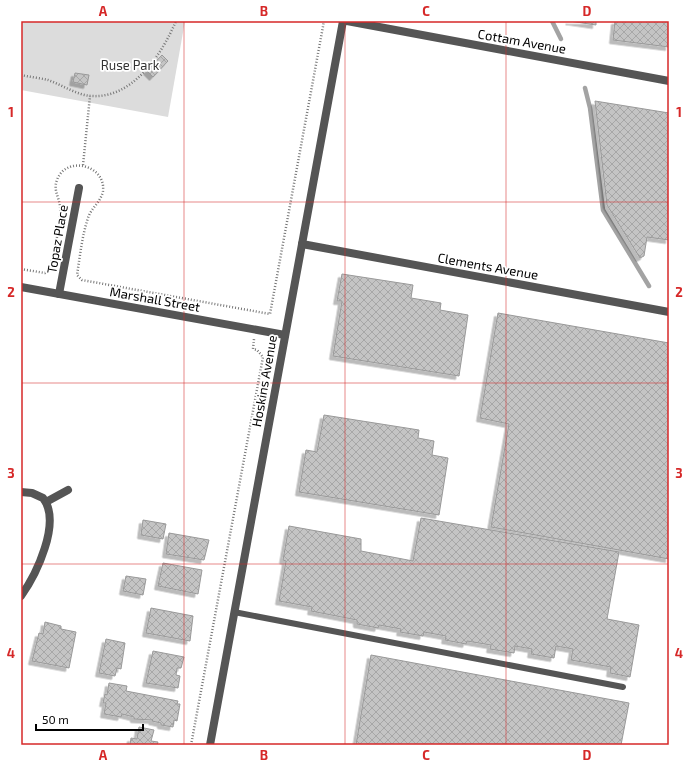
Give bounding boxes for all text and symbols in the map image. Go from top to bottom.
text: A [99,3,108,19]
text: B [260,3,268,19]
text: C [422,3,430,19]
text: D [583,3,592,19]
street label: Cottam Avenue [477,25,567,57]
park label: Ruse Park [101,57,160,73]
text: 1 [8,104,14,120]
text: 1 [676,104,682,120]
street label: Topaz Place [43,203,71,275]
street label: Clements Avenue [436,249,540,283]
street label: Marshall Street [109,283,201,315]
text: 2 [7,284,15,300]
text: 2 [675,284,683,300]
street label: Hoskins Avenue [248,334,280,428]
text: 3 [7,465,15,481]
text: 3 [675,465,683,481]
text: 4 [7,645,15,661]
text: 4 [675,645,683,661]
scale bar [36,706,143,732]
text: 50 m [42,712,69,726]
text: A [99,747,108,763]
text: B [260,747,268,763]
text: C [422,747,430,763]
text: D [583,747,592,763]

